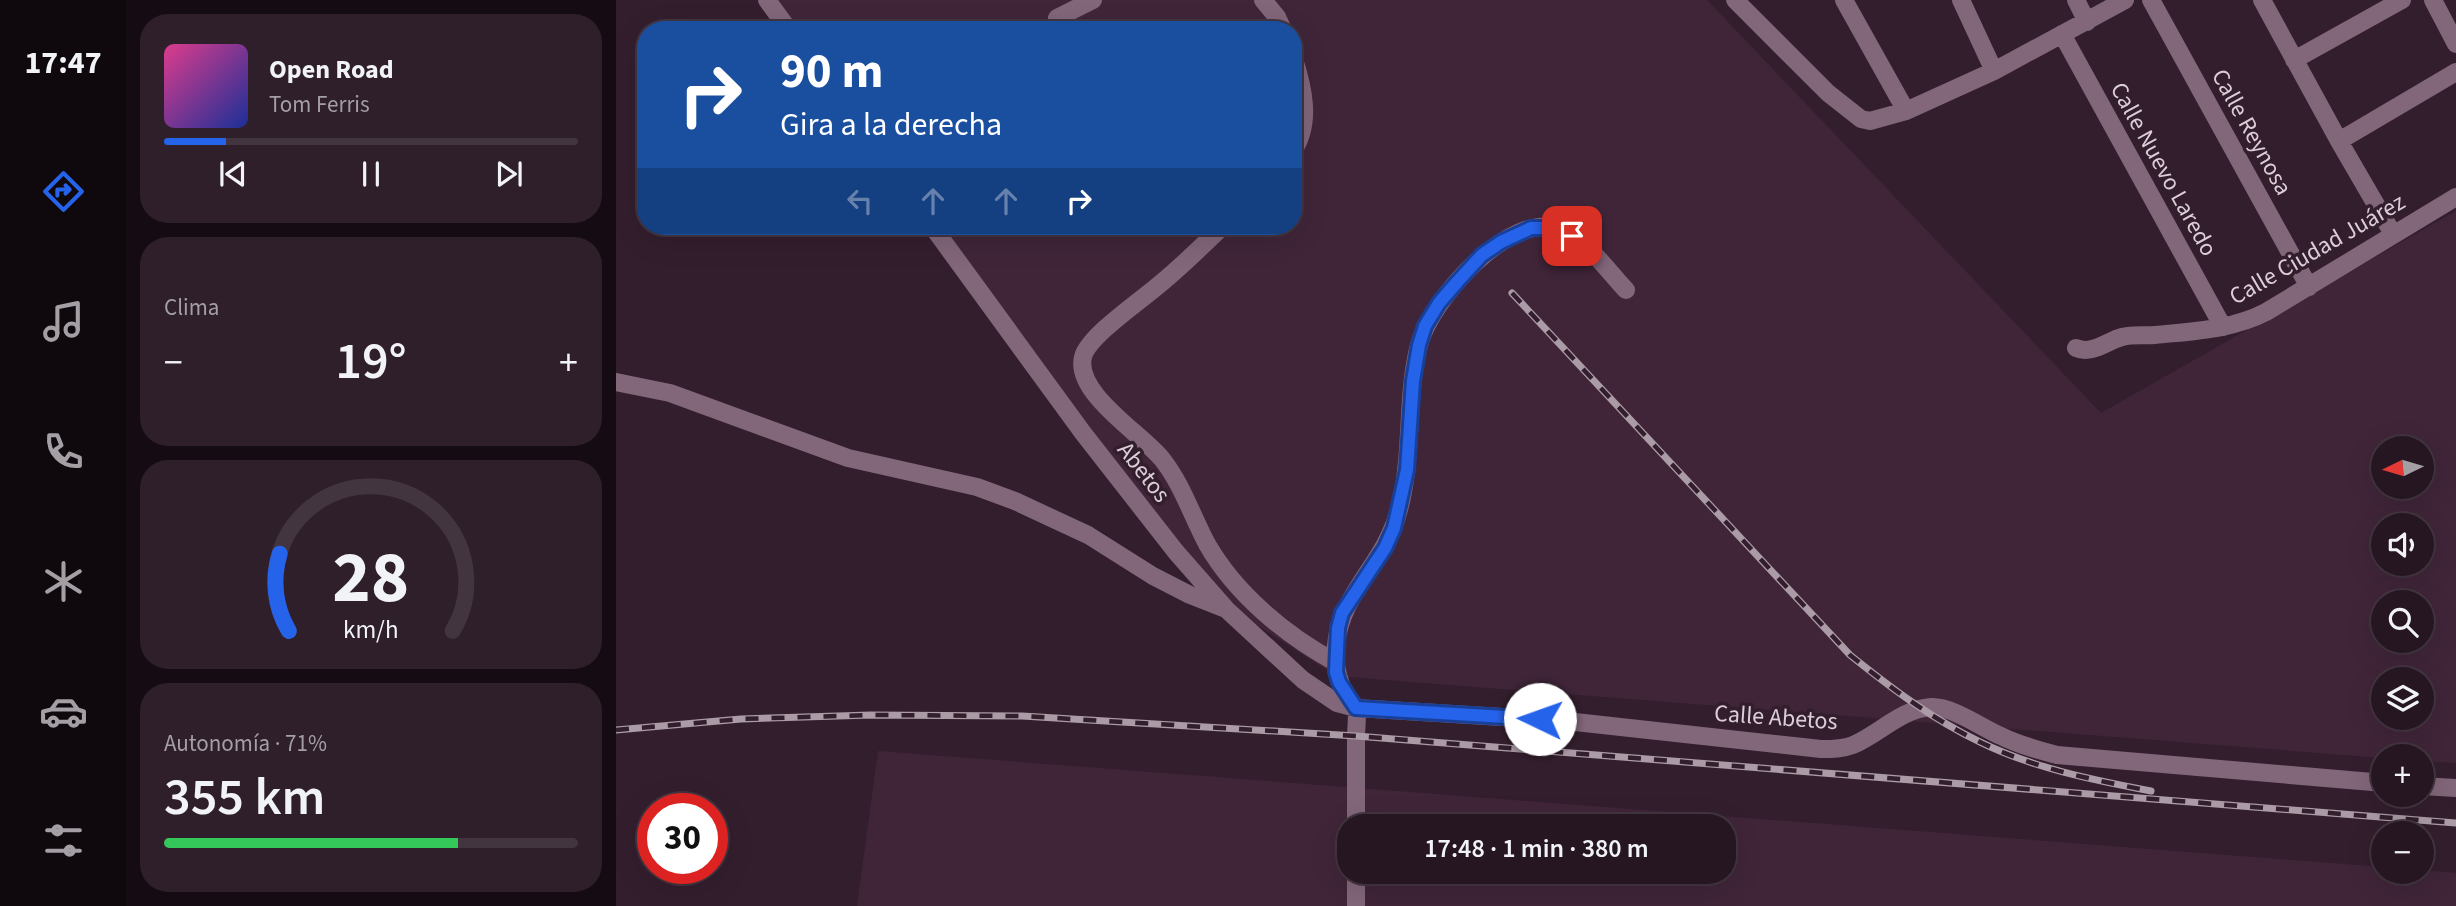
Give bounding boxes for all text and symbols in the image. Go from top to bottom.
text: 90 m [780,37,884,107]
text: 17:47 [24,40,102,86]
icon: right [665,49,756,140]
text: Open Road [269,51,394,88]
street label: Calle Reynosa [2202,63,2301,202]
street label: Calle Nuevo Laredo [2101,76,2226,263]
text: Tom Ferris [269,88,370,121]
text: Gira a la derecha [780,102,1002,148]
icon: previous [214,155,252,193]
icon: pause [352,155,390,193]
icon: next [490,155,528,193]
icon: directions [39,167,88,216]
icon: left [841,182,879,220]
icon: ahead [914,182,952,220]
icon: ahead [987,182,1025,220]
icon: right [1060,182,1098,220]
street label: Calle Ciudad Juárez [2223,185,2412,314]
pin [1542,206,1602,266]
icon: arrive [1553,217,1591,255]
text: Clima [164,291,219,324]
icon: music [39,297,88,346]
text: 19° [335,325,407,399]
text: − [164,336,183,390]
text: + [559,336,578,390]
icon: phone [39,427,88,476]
street label: Abetos [1109,434,1179,510]
north arrow [2371,436,2434,499]
map controls [2371,436,2434,884]
button: sound [2371,513,2434,576]
text: 28 [333,526,409,630]
icon: climate [39,557,88,606]
button: search [2371,590,2434,653]
text: km/h [343,611,399,647]
button: layers [2371,667,2434,730]
position arrow [1503,682,1577,756]
icon: car [39,687,88,736]
street label: Calle Abetos [1713,696,1839,739]
text: Autonomía · 71% [164,727,327,760]
button: + [2371,744,2434,807]
text: 355 km [164,761,325,835]
speed limit sign: 30 [637,793,728,884]
icon: filters [39,816,88,865]
button: − [2371,821,2434,884]
text: 17:48 · 1 min · 380 m [1424,830,1649,867]

